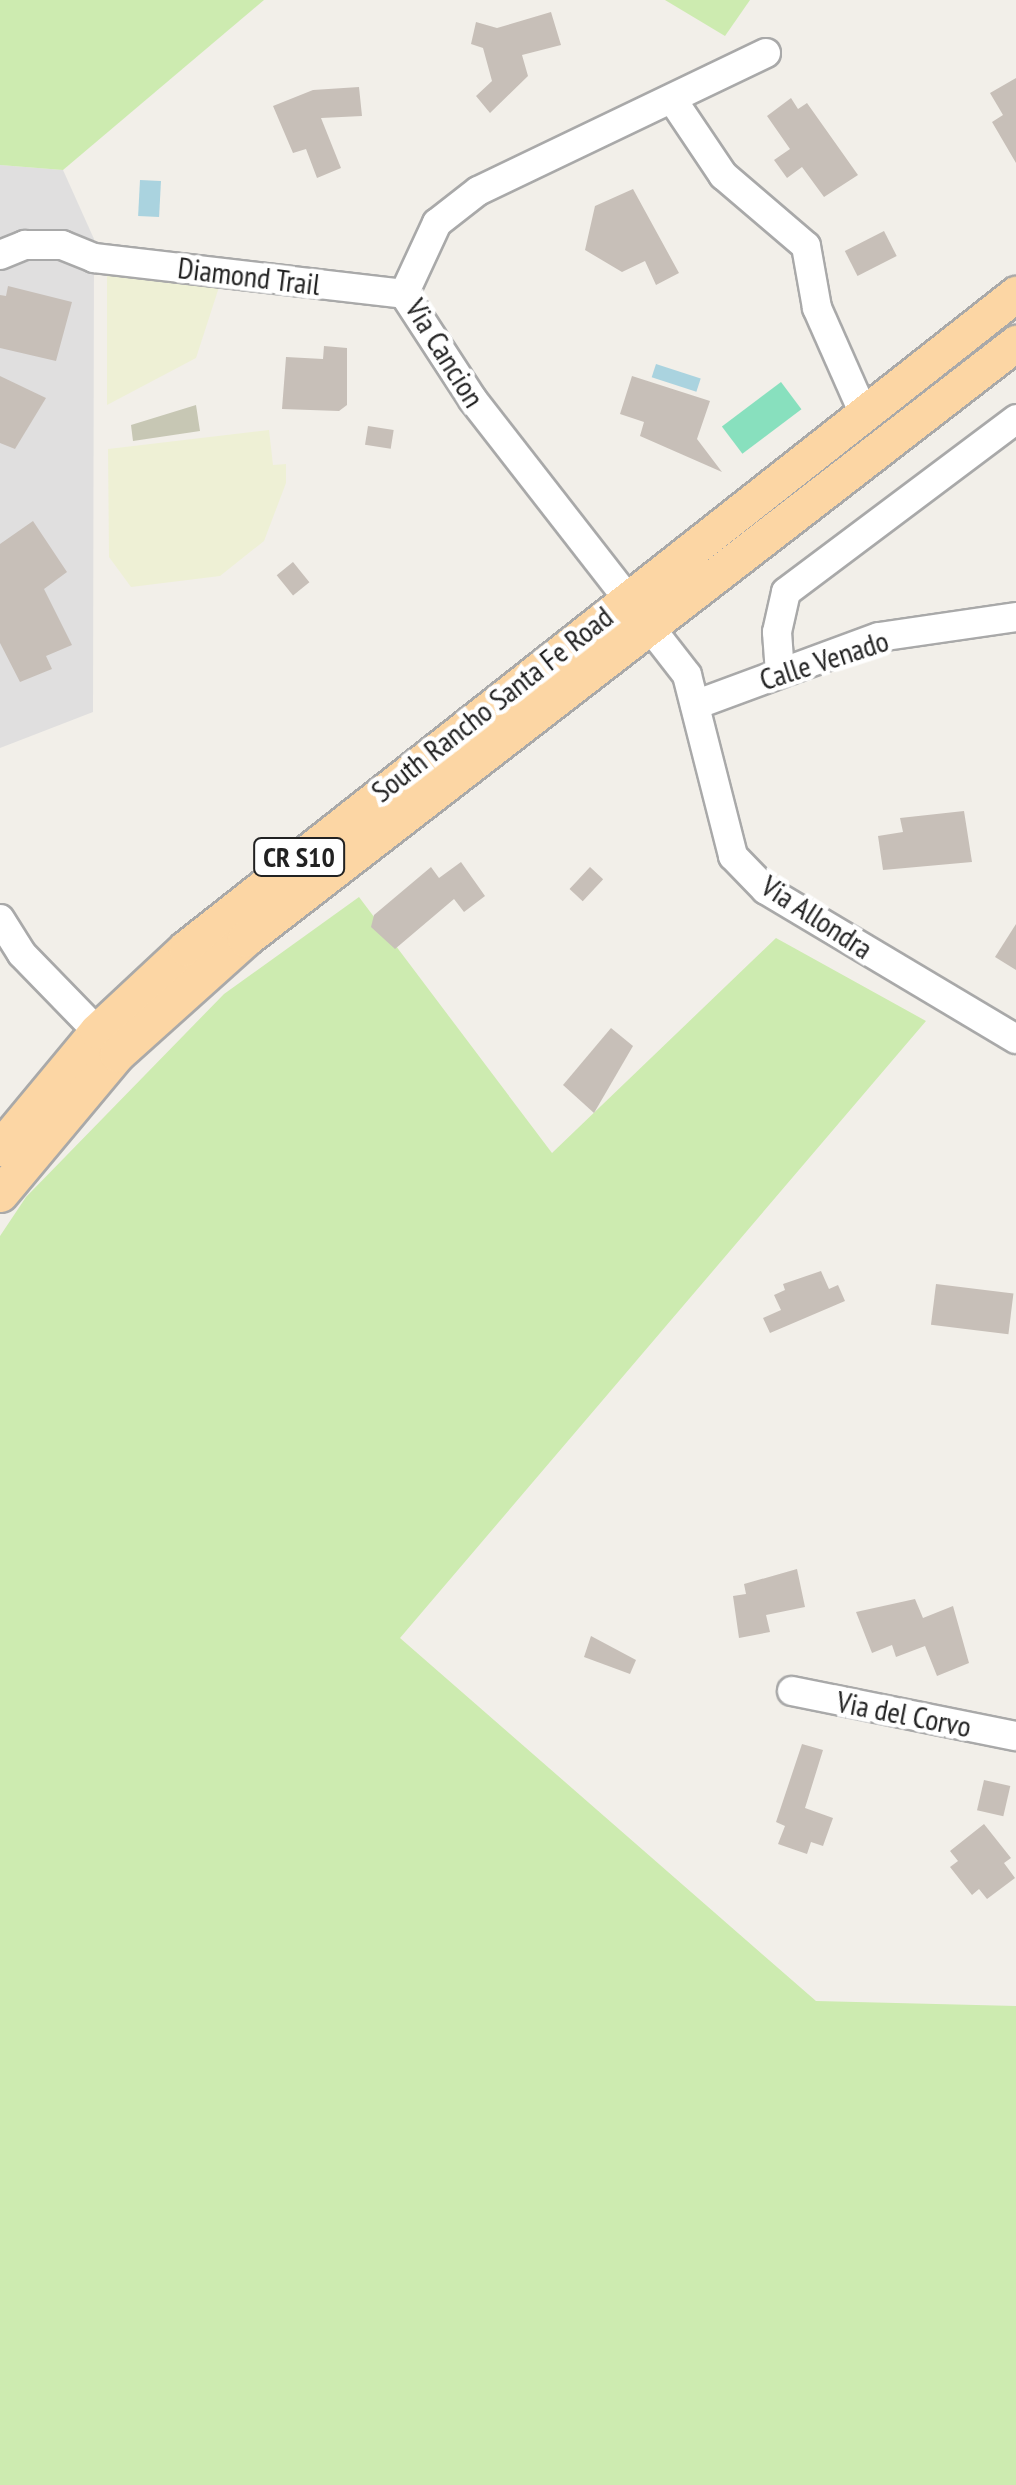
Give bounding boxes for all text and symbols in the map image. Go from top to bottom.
street label: Diamond Trail [175,249,323,303]
street label: Via Cancion [398,292,492,414]
street label: South Rancho Santa Fe Road [364,599,620,809]
street label: Calle Venado [755,622,893,698]
road number: CR S10 [252,834,346,880]
street label: Via Allondra [754,868,880,966]
street label: Via del Corvo [834,1683,974,1745]

